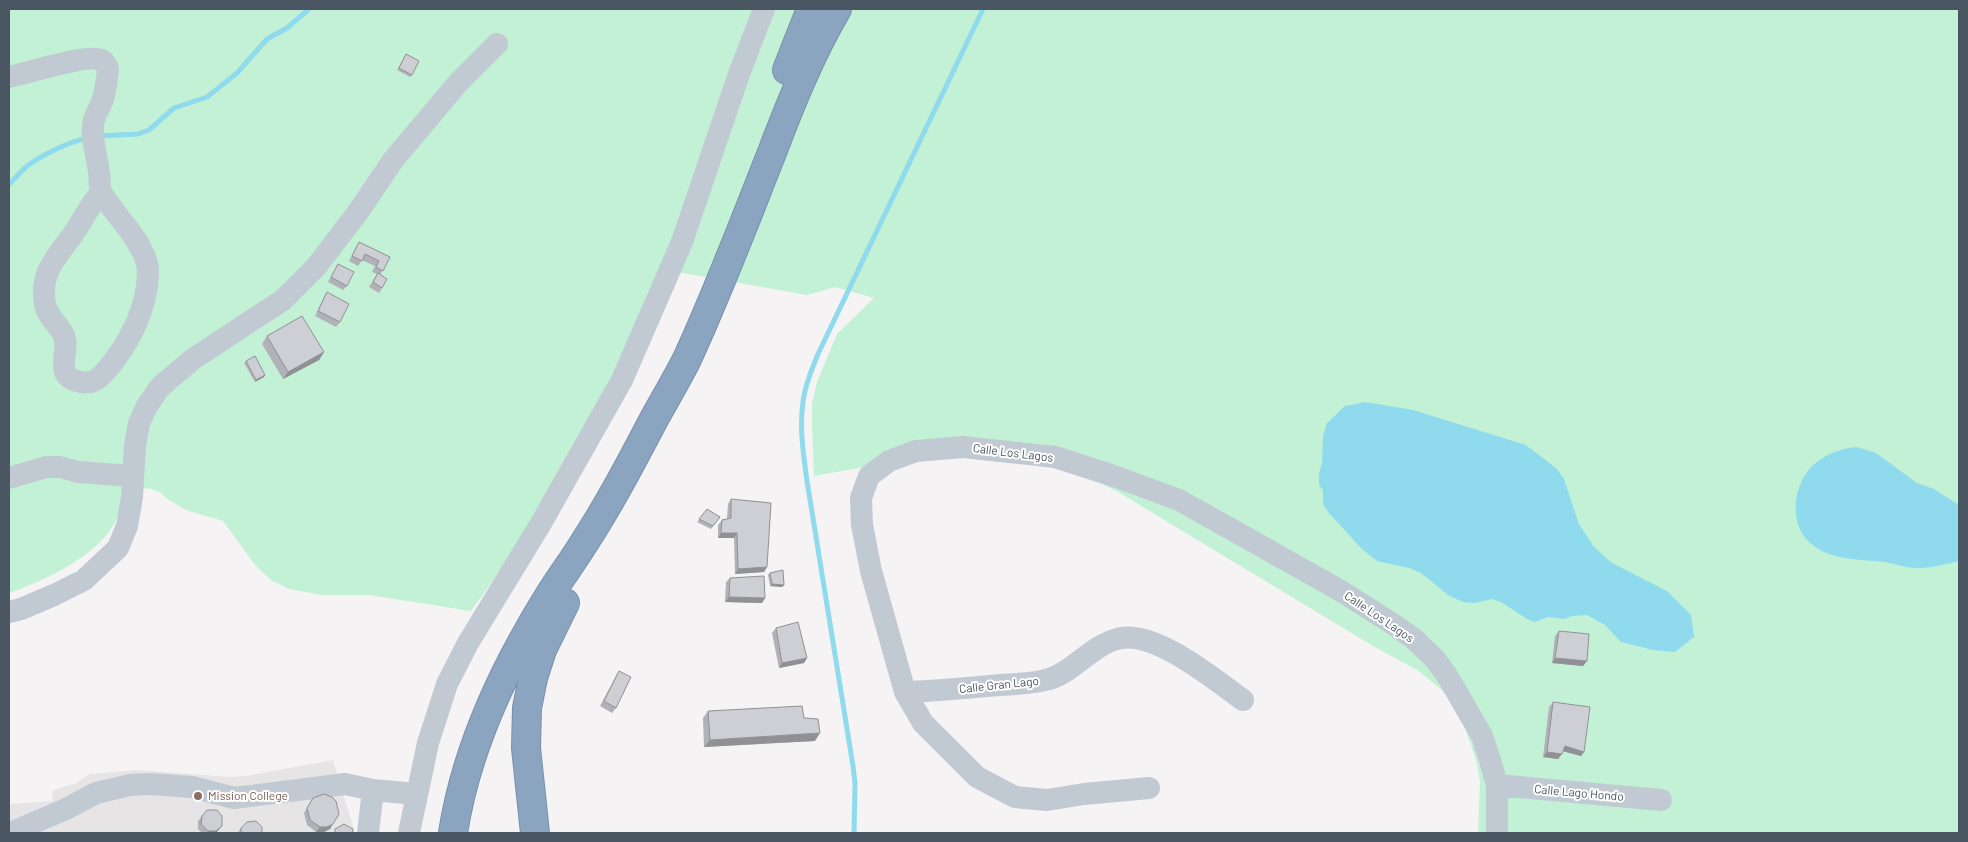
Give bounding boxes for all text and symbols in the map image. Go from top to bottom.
street label: Calle Los Lagos [972,440,1054,464]
street label: Calle Los Lagos [1342,588,1417,645]
street label: Calle Gran Lago [958,673,1040,695]
street label: Calle Lago Hondo [1534,781,1624,803]
place label: Mission College [208,788,288,802]
marker: Mission College [192,790,204,802]

